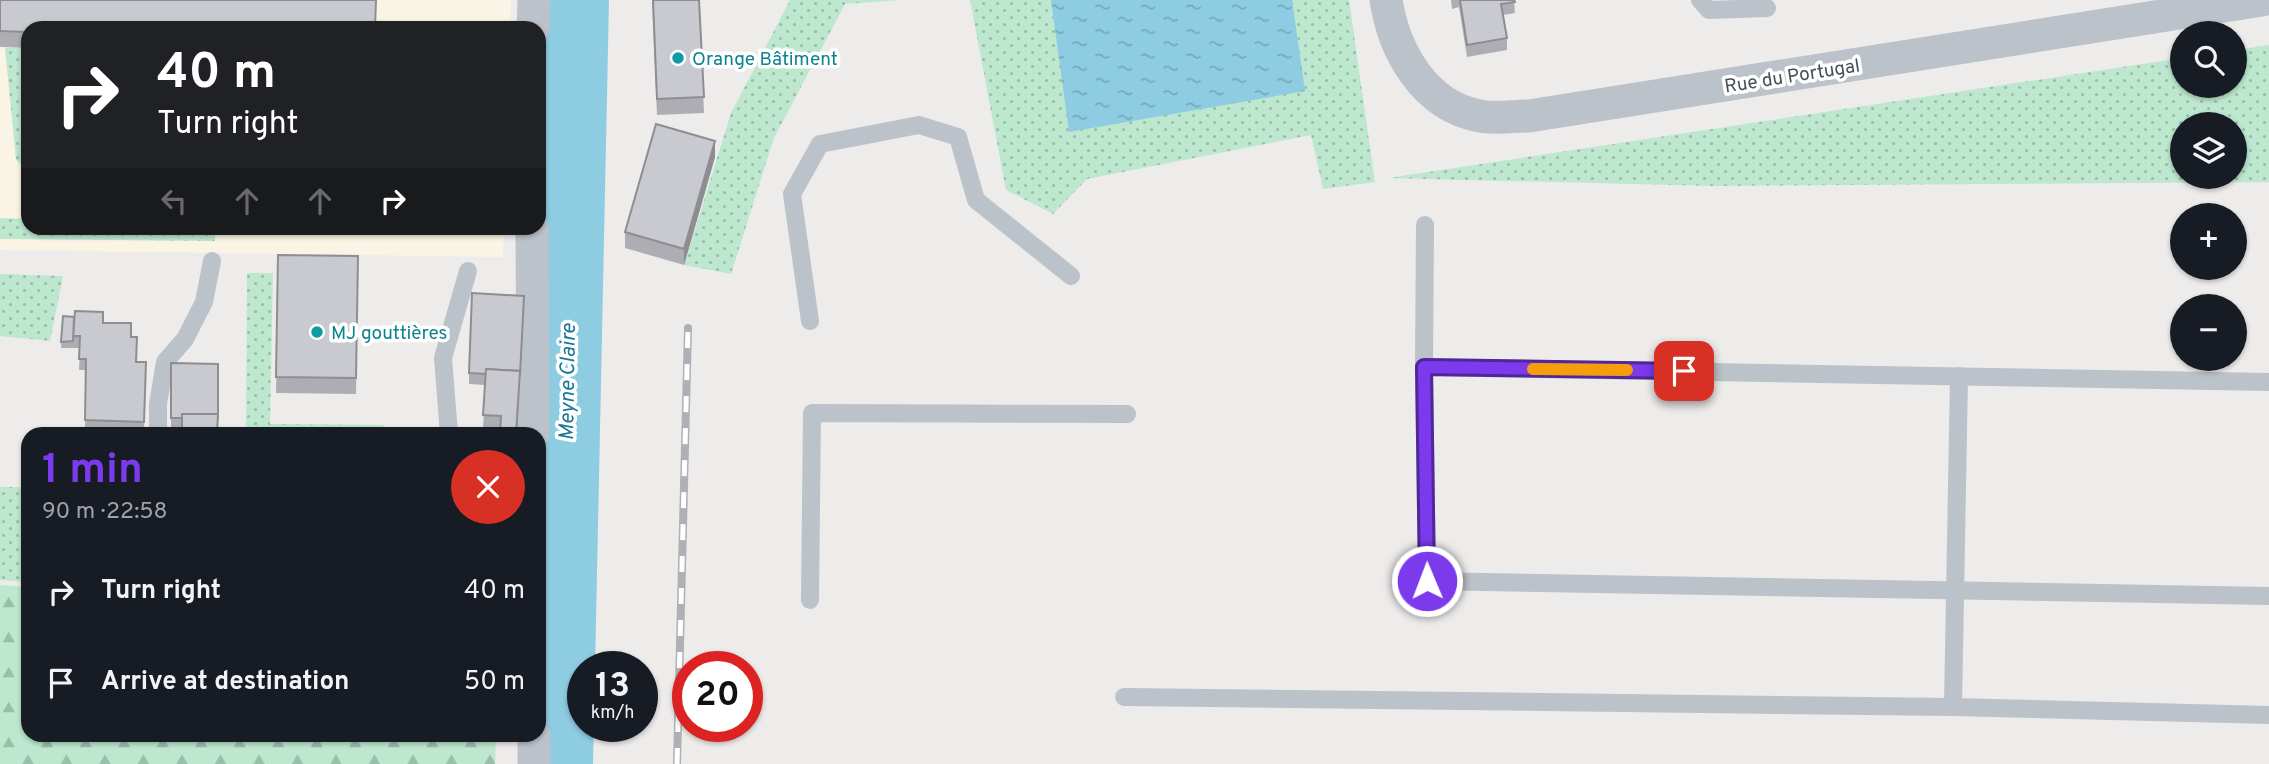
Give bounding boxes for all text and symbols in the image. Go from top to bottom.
map controls [2170,21,2247,371]
button: search [2170,21,2247,98]
text: 40 m [157,44,276,106]
place label: Orange Bâtiment [692,48,838,72]
icon: right [42,49,133,140]
marker: Orange Bâtiment [670,50,686,66]
street label: Rue du Portugal [1723,54,1862,100]
text: Turn right [157,105,299,145]
button: layers [2170,112,2247,189]
icon: left [155,182,193,220]
icon: ahead [228,182,266,220]
icon: ahead [301,182,339,220]
icon: right [374,182,412,220]
button: + [2170,203,2247,280]
button: − [2170,294,2247,371]
place label: MJ gouttières [331,322,447,346]
water label: Meyne Claire [554,322,583,441]
marker: MJ gouttières [309,324,325,340]
pin [1654,341,1714,401]
icon: arrive [1665,352,1703,390]
text: 1 min [42,445,143,498]
button: close [451,450,525,524]
text: 90 m · 22:58 [42,498,168,527]
position arrow [1390,544,1464,618]
icon: right [42,573,80,611]
text: Turn right [101,575,221,608]
text: 40 m [464,575,525,608]
speed limit sign: 20 [672,651,763,742]
icon: arrive [42,664,80,702]
text: 13 [595,665,630,709]
text: Arrive at destination [101,666,349,699]
text: 50 m [464,666,525,699]
text: km/h [591,702,634,725]

